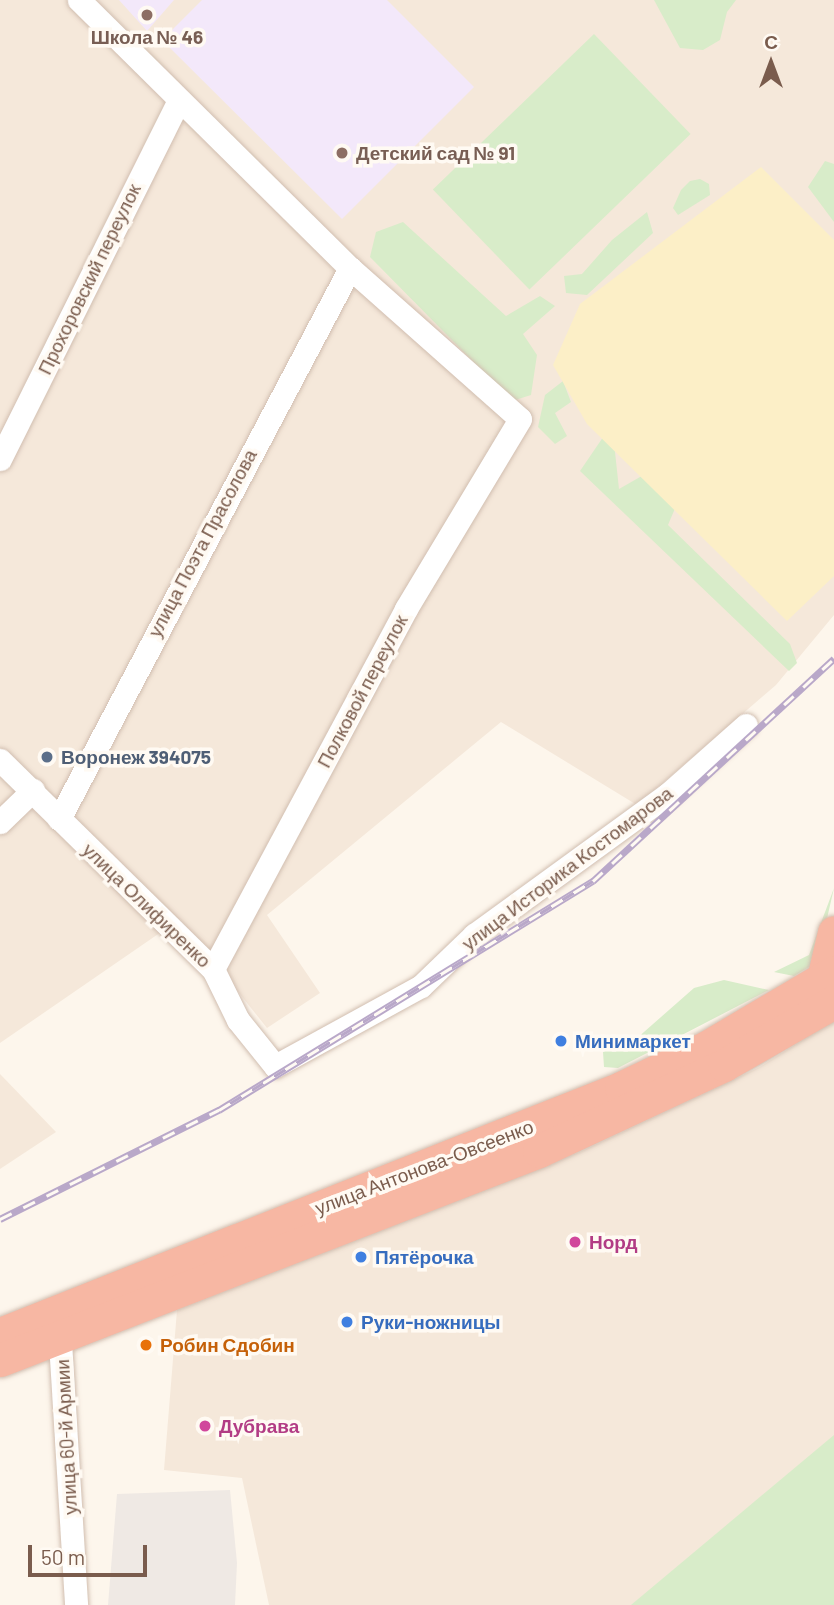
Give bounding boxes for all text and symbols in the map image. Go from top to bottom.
marker: Школа № 46 [139,7,155,23]
place label: Школа № 46 [91,26,203,48]
north arrow [736,28,806,98]
text: С [764,30,778,53]
place label: Детский сад № 91 [356,142,515,164]
marker: Детский сад № 91 [334,145,350,161]
street label: Прохоровский переулок [33,180,145,378]
street label: улица Поэта Прасолова [143,445,261,641]
street label: Полковой переулок [312,611,412,771]
place label: Воронеж 394075 [61,746,211,768]
marker: Воронеж 394075 [39,749,55,765]
street label: улица Историка Костомарова [457,781,677,955]
street label: улица Олифиренко [78,838,216,972]
place label: Минимаркет [575,1030,691,1052]
marker: Минимаркет [553,1033,569,1049]
street label: улица Антонова-Овсеенко [312,1115,536,1219]
place label: Норд [589,1231,638,1253]
marker: Норд [567,1234,583,1250]
place label: Пятёрочка [375,1246,473,1268]
marker: Пятёрочка [353,1249,369,1265]
place label: Руки-ножницы [361,1311,501,1333]
marker: Руки-ножницы [339,1314,355,1330]
place label: Робин Сдобин [160,1334,295,1356]
marker: Робин Сдобин [138,1337,154,1353]
street label: улица 60-й Армии [51,1359,81,1515]
place label: Дубрава [219,1415,299,1437]
marker: Дубрава [197,1418,213,1434]
scale bar [32,1532,150,1576]
text: 50 m [41,1544,85,1569]

